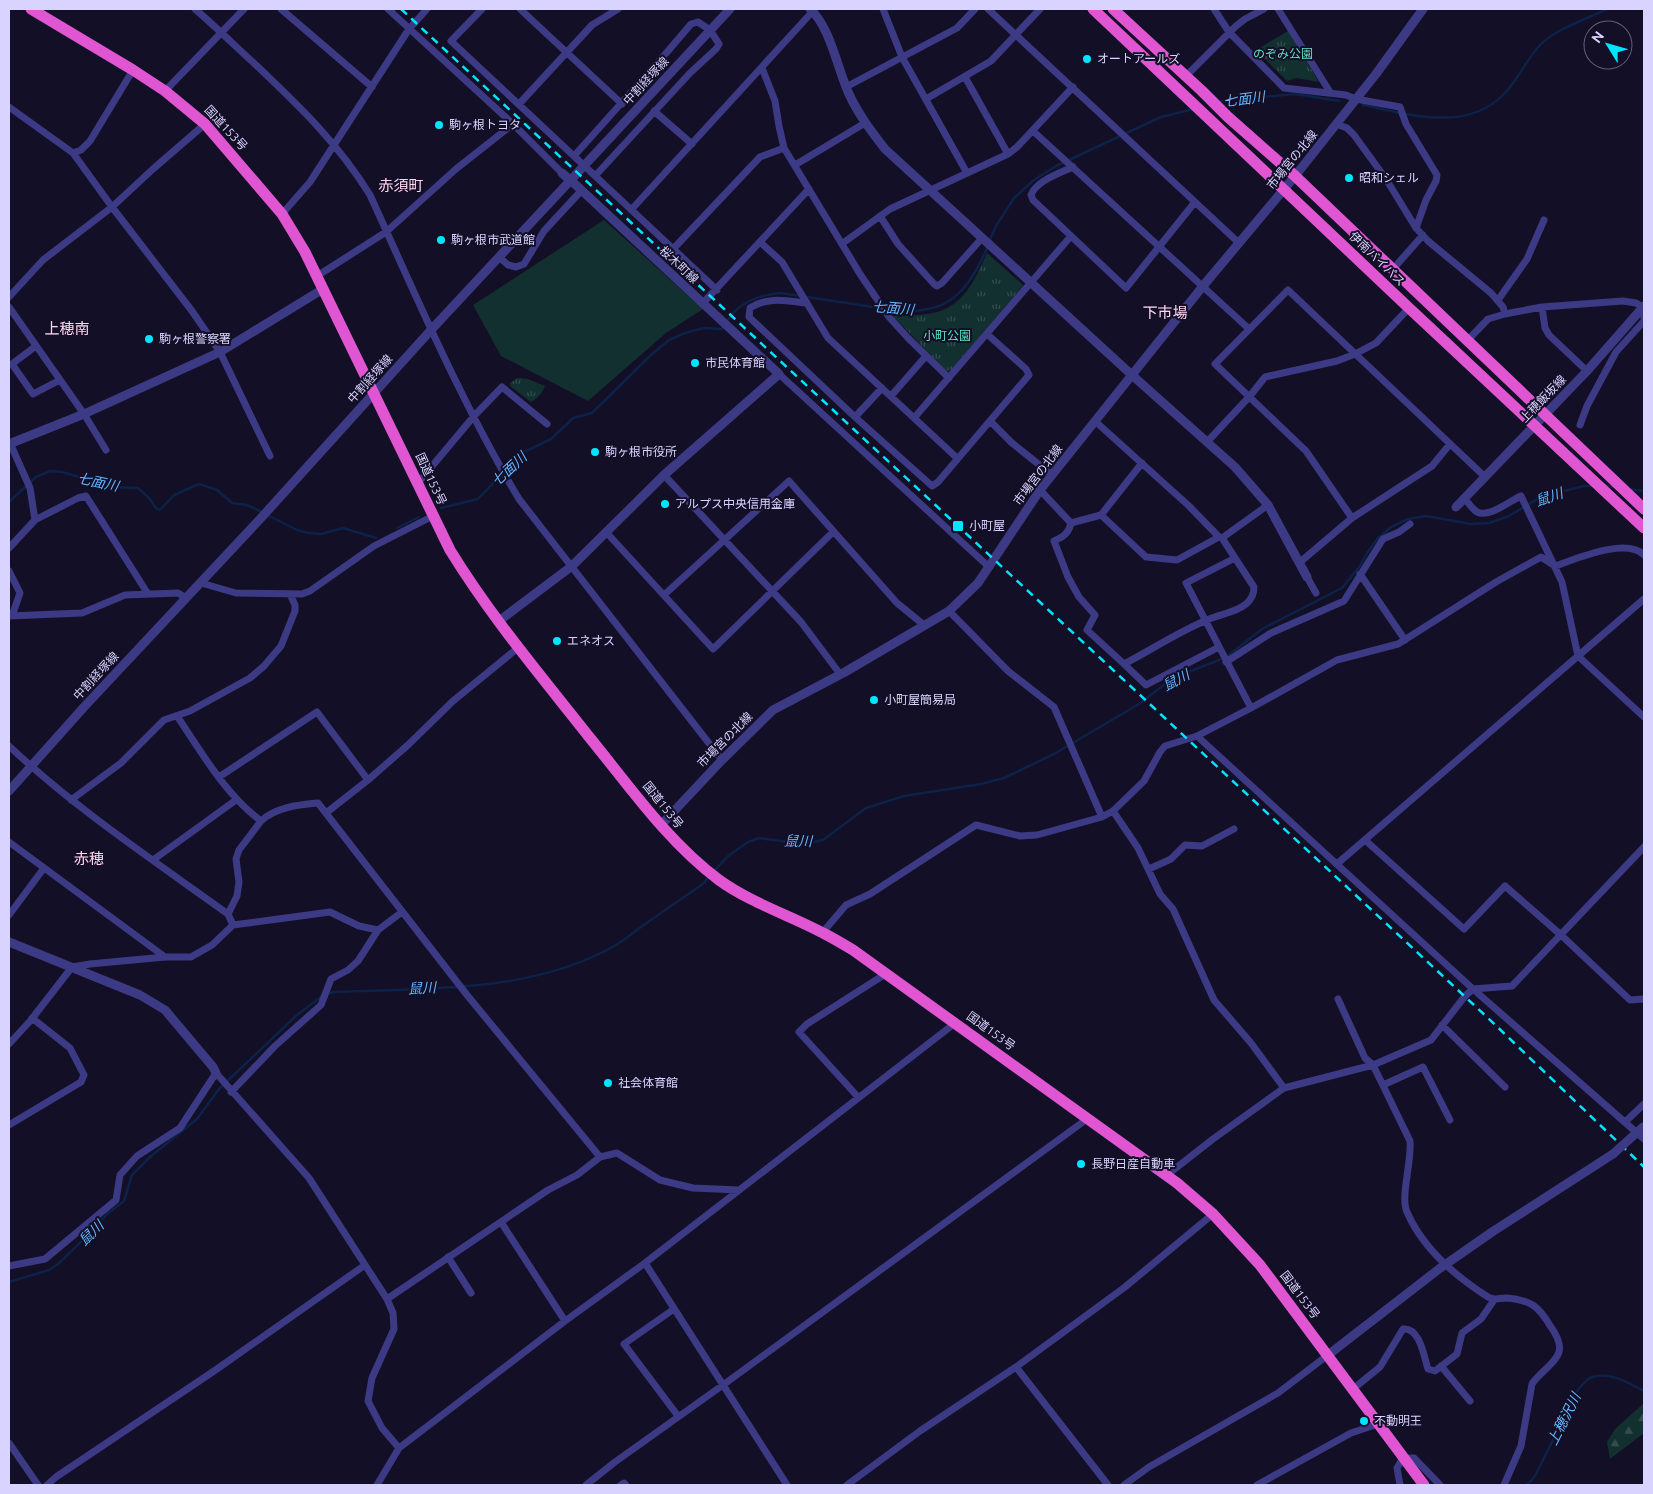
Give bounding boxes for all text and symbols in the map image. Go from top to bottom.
north arrow [1583,20,1633,70]
text: N [1588,28,1607,46]
park label: のぞみ公園 [1253,47,1313,60]
place label: オートアールズ [1097,52,1180,65]
marker: オートアールズ [1081,53,1093,65]
street label: 中割経塚線 [620,54,671,107]
water label: 七面川 [1222,88,1268,109]
street label: 国道153号 [202,103,250,153]
place label: 駒ヶ根トヨタ [449,118,521,131]
marker: 駒ヶ根トヨタ [433,119,445,131]
street label: 市場宮の北線 [1264,128,1319,192]
place label: 昭和シェル [1359,171,1419,184]
marker: 昭和シェル [1343,172,1355,184]
district label: 赤須町 [378,177,424,194]
street label: 伊南バイパス [1347,229,1408,288]
place label: 駒ヶ根市武道館 [451,233,535,246]
marker: 駒ヶ根市武道館 [435,234,447,246]
street label: 桜木町線 [657,244,701,286]
water label: 七面川 [871,298,917,318]
district label: 下市場 [1142,304,1188,321]
district label: 上穂南 [44,320,90,337]
park label: 小町公園 [923,329,971,342]
place label: 駒ヶ根警察署 [159,332,231,345]
marker: 駒ヶ根警察署 [143,333,155,345]
street label: 中割経塚線 [345,352,395,405]
place label: 市民体育館 [705,356,765,369]
marker: 市民体育館 [689,357,701,369]
street label: 上穂飯坂線 [1517,373,1568,425]
street label: 市場宮の北線 [1011,442,1064,507]
place label: 駒ヶ根市役所 [605,445,677,458]
marker: 駒ヶ根市役所 [589,446,601,458]
water label: 七面川 [488,447,531,489]
street label: 国道153号 [414,451,449,507]
water label: 七面川 [76,470,122,495]
water label: 鼠川 [1533,484,1567,509]
place label: アルプス中央信用金庫 [675,497,795,510]
marker: アルプス中央信用金庫 [659,498,671,510]
marker: 小町屋 [951,519,965,533]
place label: 小町屋 [969,519,1005,532]
place label: エネオス [567,634,615,647]
marker: エネオス [551,635,563,647]
street label: 中割経塚線 [70,649,121,702]
water label: 鼠川 [1160,665,1194,694]
place label: 小町屋簡易局 [884,693,956,706]
marker: 小町屋簡易局 [868,694,880,706]
street label: 市場宮の北線 [695,710,755,770]
street label: 国道153号 [641,779,686,831]
water label: 鼠川 [784,833,814,849]
district label: 赤穂 [74,850,104,867]
water label: 鼠川 [408,979,438,997]
street label: 国道153号 [965,1009,1018,1052]
place label: 社会体育館 [618,1076,678,1089]
marker: 社会体育館 [602,1077,614,1089]
place label: 長野日産自動車 [1091,1157,1175,1170]
marker: 長野日産自動車 [1075,1158,1087,1170]
water label: 鼠川 [75,1216,108,1248]
street label: 国道153号 [1278,1268,1323,1321]
water label: 上穂沢川 [1544,1389,1585,1448]
place label: 不動明王 [1374,1414,1422,1427]
marker: 不動明王 [1358,1415,1370,1427]

